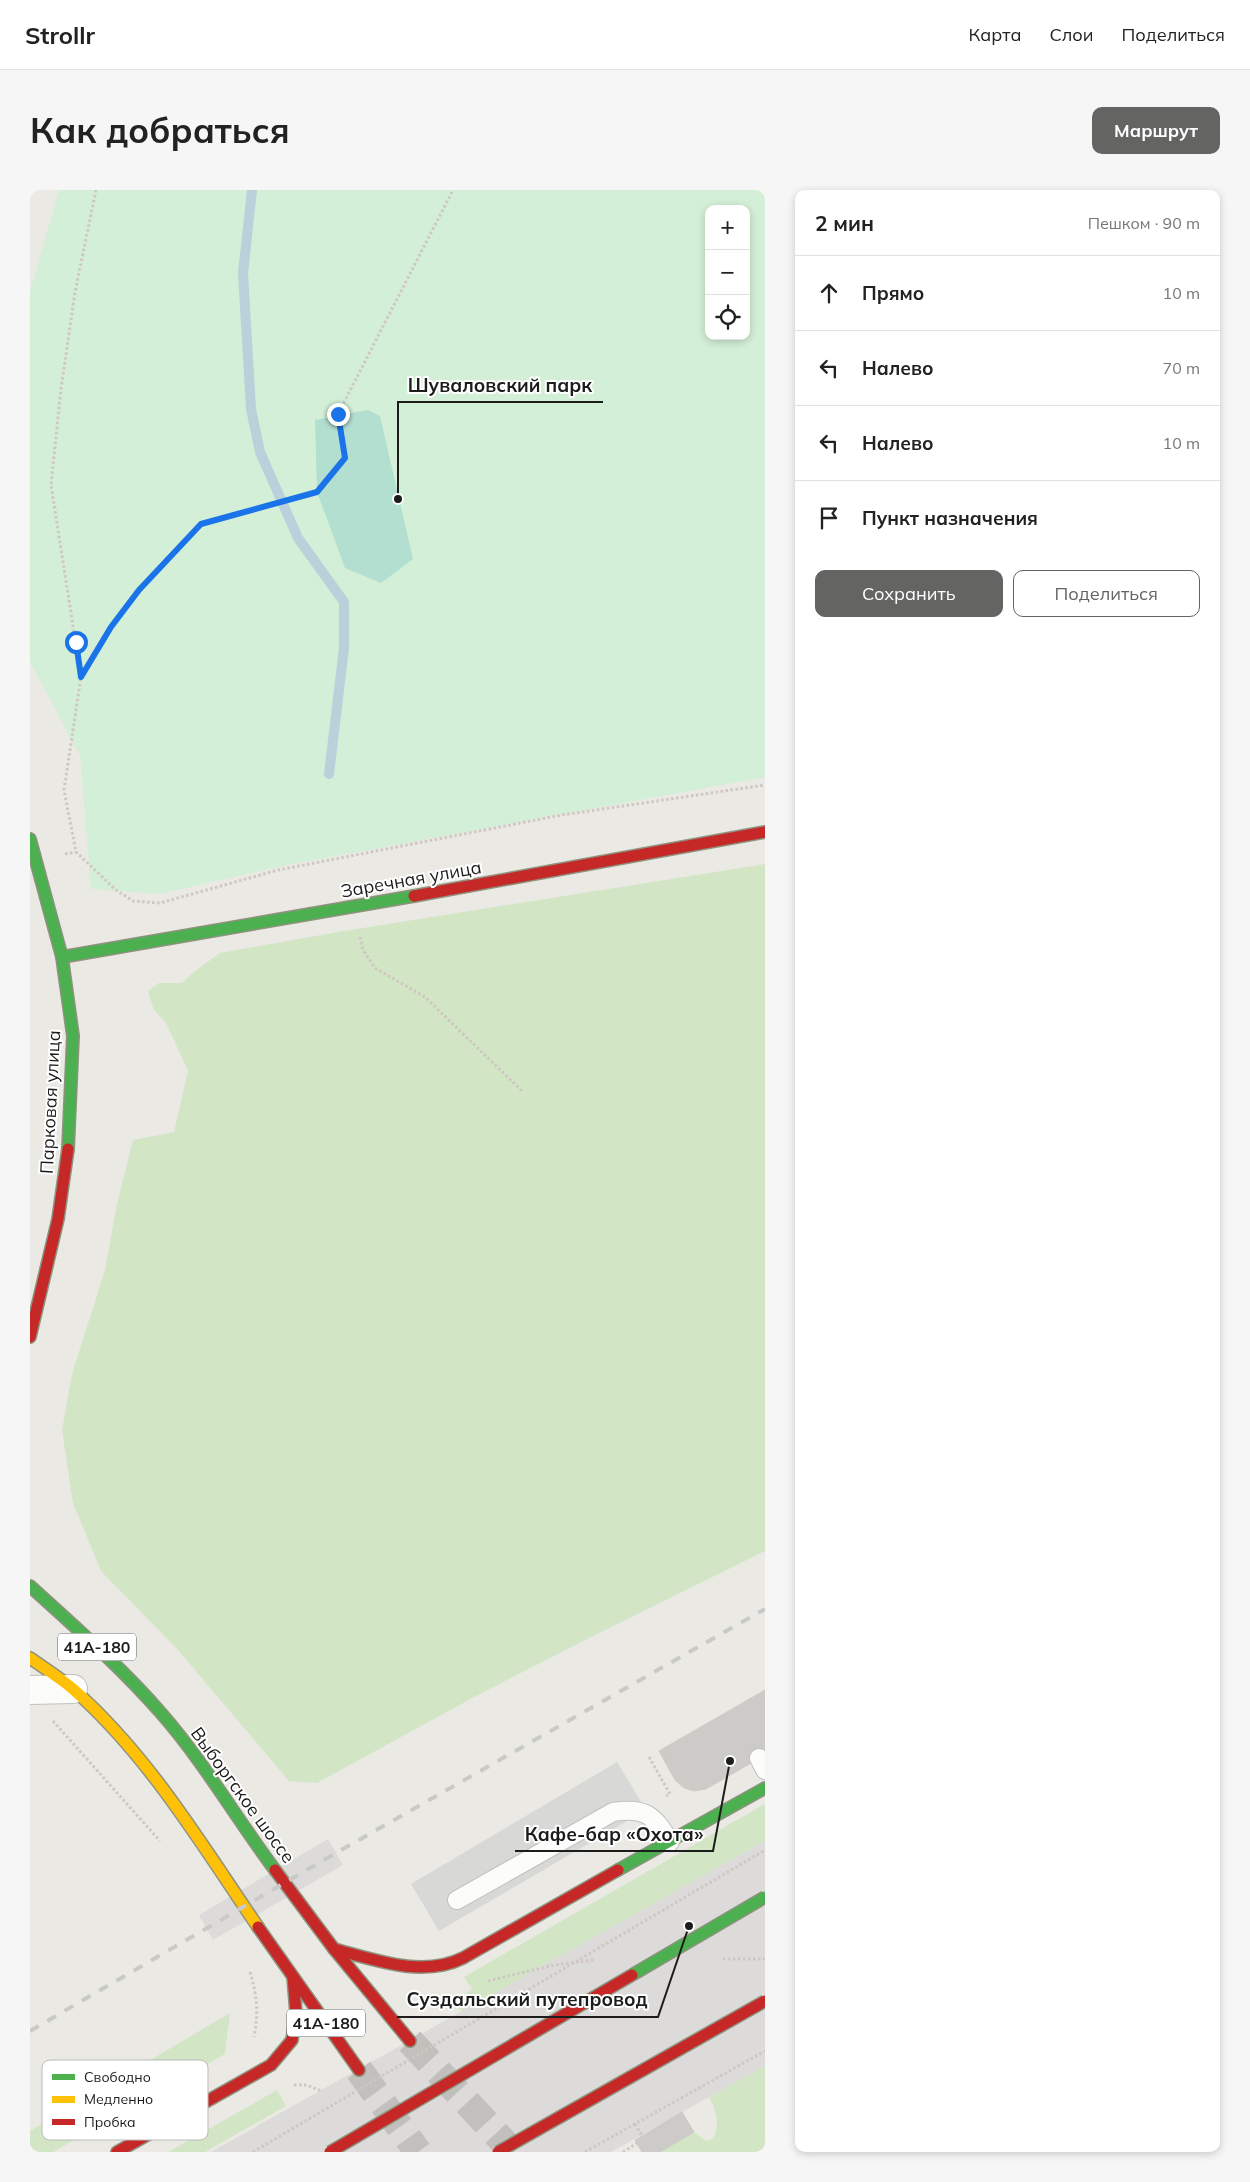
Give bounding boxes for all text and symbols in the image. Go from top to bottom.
text: Strollr [25,20,95,50]
text: Карта [969,23,1021,46]
text: Слои [1049,23,1094,46]
text: Поделиться [1122,23,1225,46]
button: Маршрут [1092,107,1220,154]
text: Как добраться [30,108,290,152]
map controls [705,205,750,340]
button: + [705,205,750,250]
text: 2 мин [815,210,874,236]
text: Пешком · 90 m [1088,213,1200,233]
button: − [705,250,750,295]
icon: ahead [815,279,843,307]
text: Прямо [862,281,924,305]
text: 10 m [1163,283,1200,303]
button: locate [705,295,750,340]
icon: left [815,354,843,382]
text: Налево [862,356,934,380]
text: 70 m [1163,358,1200,378]
callout: Шуваловский парк [398,368,603,402]
text: Шуваловский парк [408,373,592,397]
route end [327,403,350,426]
icon: left [815,429,843,457]
text: Налево [862,431,934,455]
text: 10 m [1163,433,1200,453]
icon: arrive [815,504,843,532]
text: Пункт назначения [862,506,1038,530]
button: Сохранить [815,570,1003,617]
button: Поделиться [1013,570,1200,617]
route start [65,631,88,654]
street label: Заречная улица [339,855,483,903]
street label: Парковая улица [35,1030,65,1174]
road number: 41А-180 [58,1634,136,1660]
street label: Выборгское шоссе [186,1722,300,1868]
callout: Кафе-бар «Охота» [515,1817,713,1851]
text: Кафе-бар «Охота» [525,1822,703,1846]
callout: Суздальский путепровод [397,1983,658,2017]
text: Суздальский путепровод [406,1987,648,2011]
road number: 41А-180 [287,2010,365,2036]
legend [42,2060,208,2140]
text: Свободно [84,2068,151,2086]
text: Медленно [84,2090,153,2108]
text: Пробка [84,2113,136,2131]

